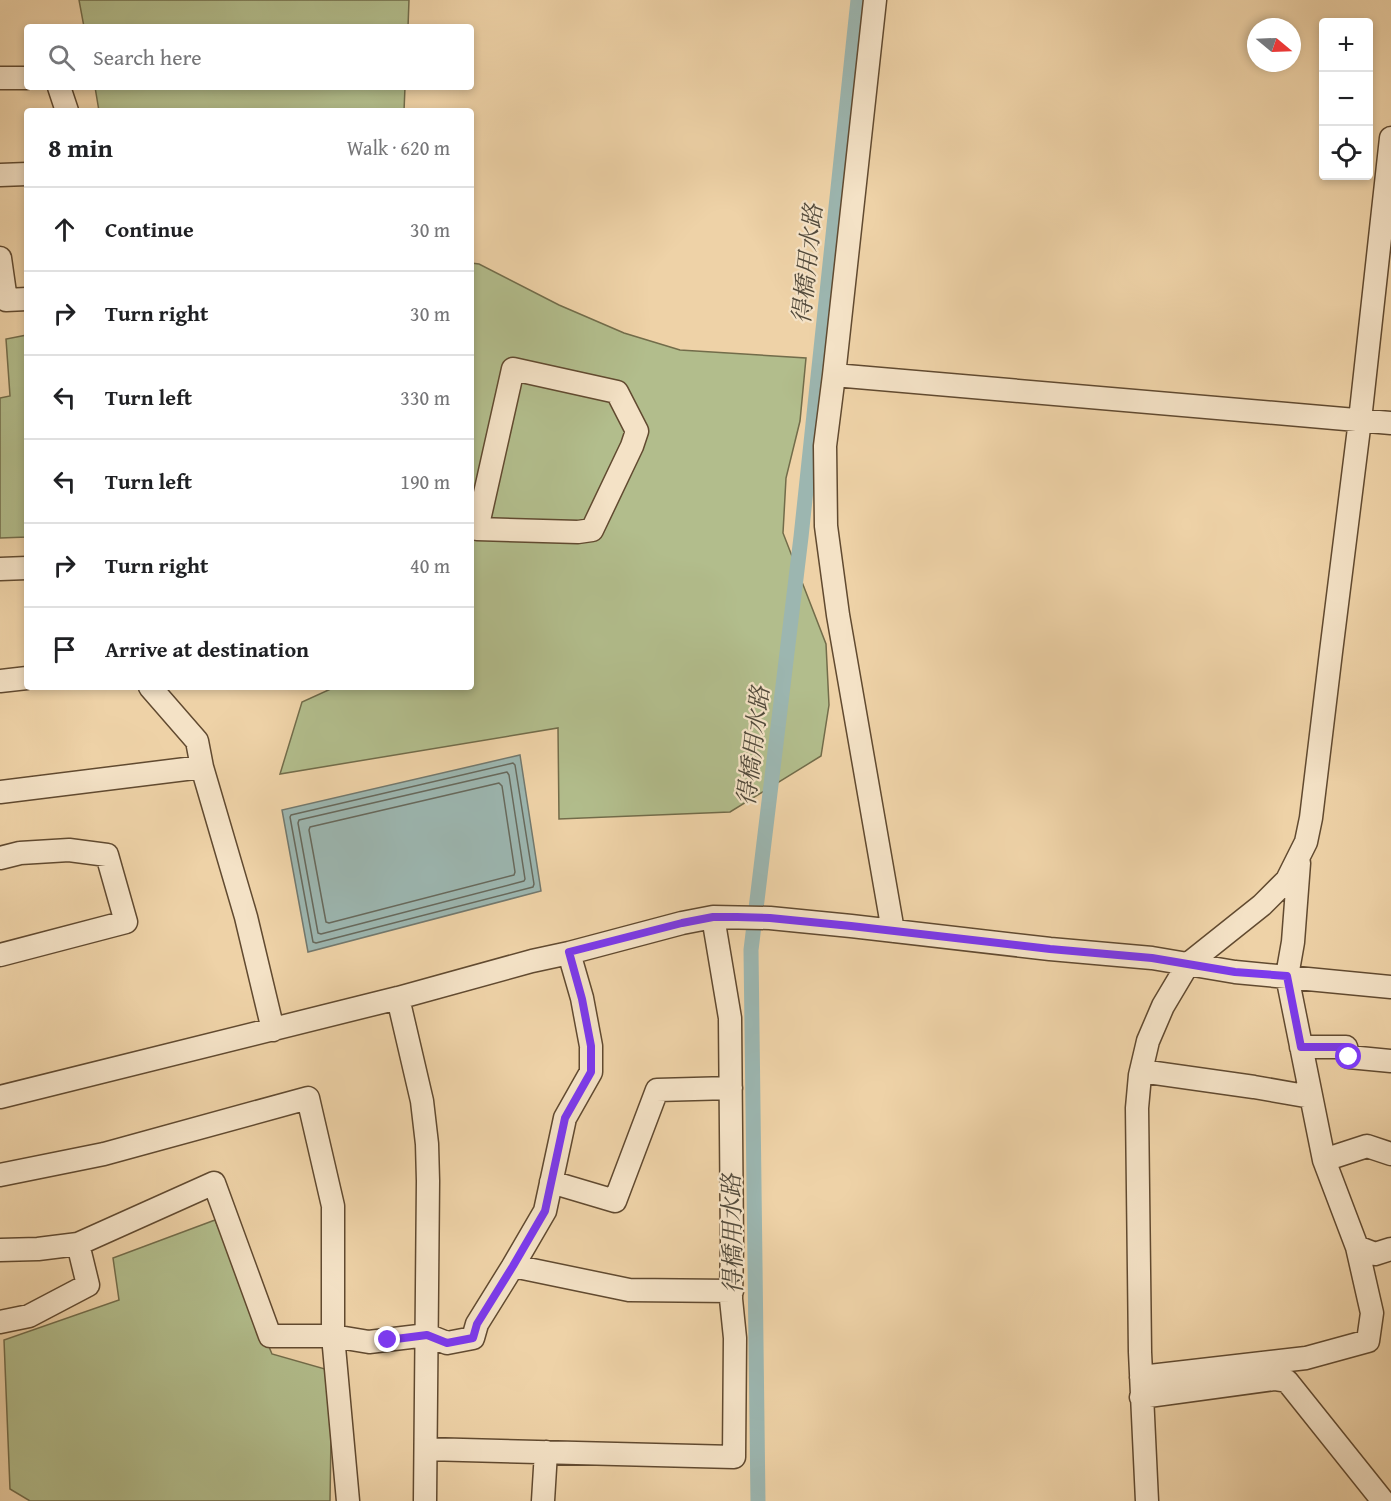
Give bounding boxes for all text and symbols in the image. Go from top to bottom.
north arrow [1247,18,1301,72]
map controls [1319,18,1373,180]
button: + [1319,18,1373,72]
search box [24,24,474,90]
icon: search [45,41,78,74]
text: Search here [93,41,202,73]
button: − [1319,72,1373,126]
button: locate [1319,126,1373,180]
text: 8 min [48,128,113,167]
text: Walk · 620 m [347,133,450,162]
water label: 得橋用水路 [783,201,831,326]
icon: ahead [48,213,81,246]
text: Continue [105,213,194,245]
text: 30 m [410,215,450,244]
icon: right [48,297,81,330]
text: Turn right [105,297,208,329]
text: 30 m [410,299,450,328]
icon: left [48,381,81,414]
text: Turn left [105,381,192,413]
text: 330 m [400,383,450,412]
icon: left [48,465,81,498]
text: Turn left [105,465,192,497]
text: 190 m [400,467,450,496]
icon: right [48,549,81,582]
text: Turn right [105,549,208,581]
text: 40 m [410,551,450,580]
icon: arrive [48,633,81,666]
text: Arrive at destination [105,633,309,665]
water label: 得橋用水路 [728,682,778,808]
route start [1335,1043,1361,1069]
water label: 得橋用水路 [713,1172,751,1294]
route end [374,1326,400,1352]

